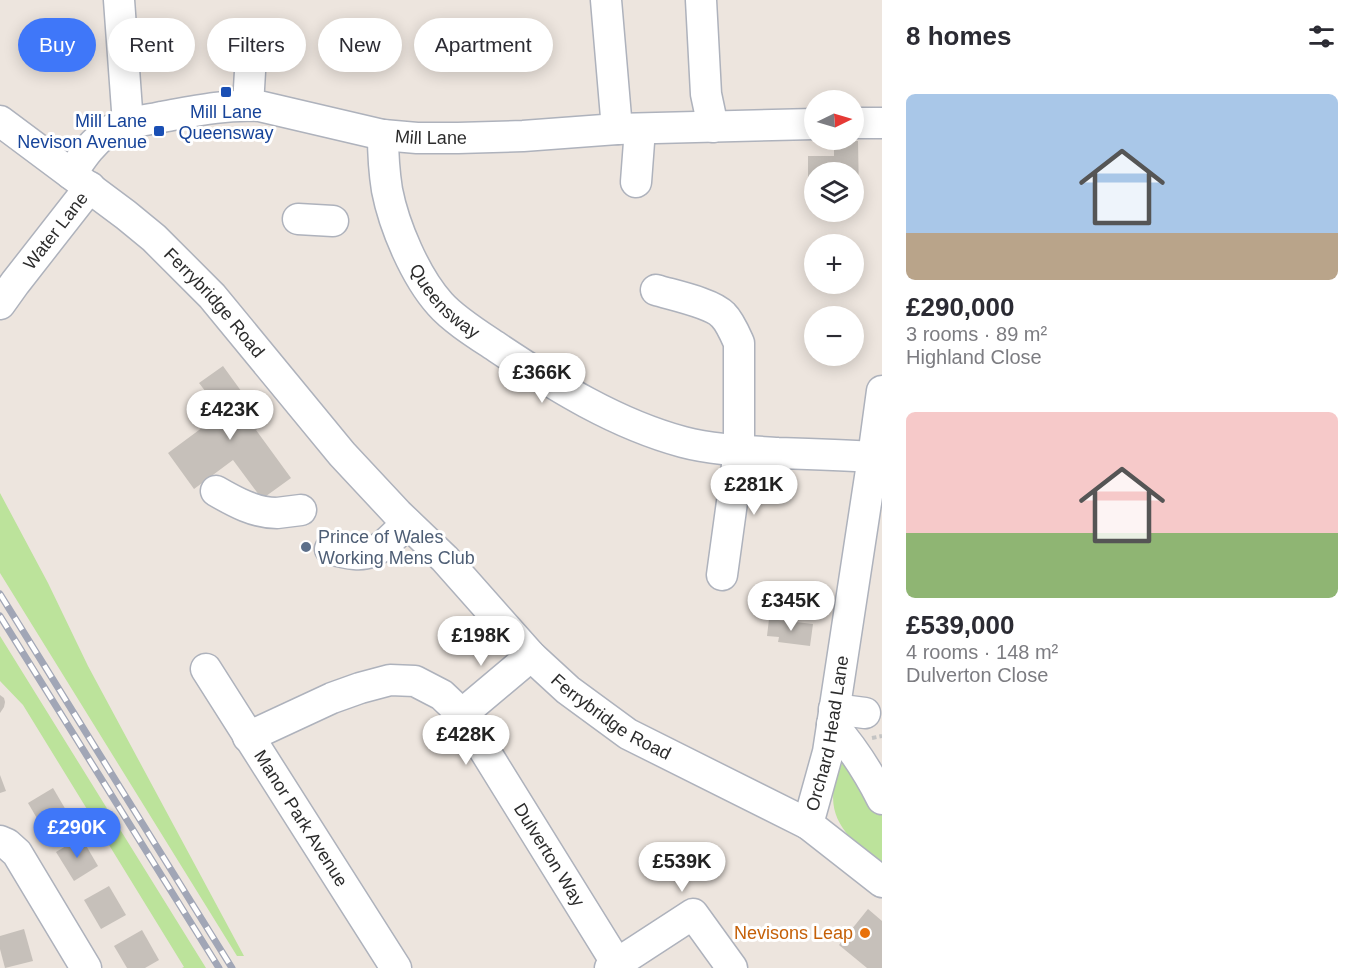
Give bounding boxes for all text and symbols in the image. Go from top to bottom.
chip: Buy [18,18,96,72]
chip: Rent [108,18,195,72]
chip: Filters [207,18,306,72]
chip: New [318,18,402,72]
chip: Apartment [414,18,553,72]
icon: filters [1305,20,1338,53]
text: 8 homes [906,21,1012,51]
marker: Mill Lane Queensway [219,85,233,99]
north arrow [804,90,864,150]
map controls [804,90,864,366]
place label: Mill Lane Queensway [178,102,274,143]
place label: Mill Lane Nevison Avenue [17,111,147,152]
marker: Mill Lane Nevison Avenue [152,124,166,138]
street label: Mill Lane [394,126,467,148]
icon: home [1068,133,1176,241]
button: layers [804,162,864,222]
street label: Water Lane [19,188,92,273]
button: + [804,234,864,294]
street label: Ferrybridge Road [160,244,268,362]
street label: Queensway [405,261,483,343]
text: £290,000 [906,292,1014,322]
button: − [804,306,864,366]
text: 3 rooms · 89 m² [906,323,1047,345]
text: Highland Close [906,346,1042,368]
pin: £366K [500,353,584,404]
text: £366K [513,361,571,383]
pin: £423K [188,390,272,441]
text: £423K [201,398,259,420]
icon: home [1068,451,1176,559]
pin: £281K [712,465,796,516]
text: £281K [725,473,783,495]
place label: Prince of Wales Working Mens Club [318,527,475,568]
marker: Prince of Wales Working Mens Club [299,540,313,554]
pin: £345K [749,581,833,632]
text: £345K [762,589,820,611]
text: £539,000 [906,610,1014,640]
pin: £198K [439,616,523,667]
text: £198K [452,624,510,646]
text: 4 rooms · 148 m² [906,641,1058,663]
street label: Orchard Head Lane [802,654,853,813]
text: Dulverton Close [906,664,1048,686]
street label: Ferrybridge Road [547,670,674,764]
pin: £428K [424,715,508,766]
text: £428K [437,723,495,745]
street label: Manor Park Avenue [250,746,352,890]
street label: Dulverton Way [510,800,589,910]
pin: £290K [35,808,119,859]
text: £290K [48,816,106,838]
pin: £539K [640,842,724,893]
text: £539K [653,850,711,872]
place label: Nevisons Leap [734,923,853,943]
marker: Nevisons Leap [858,926,872,940]

